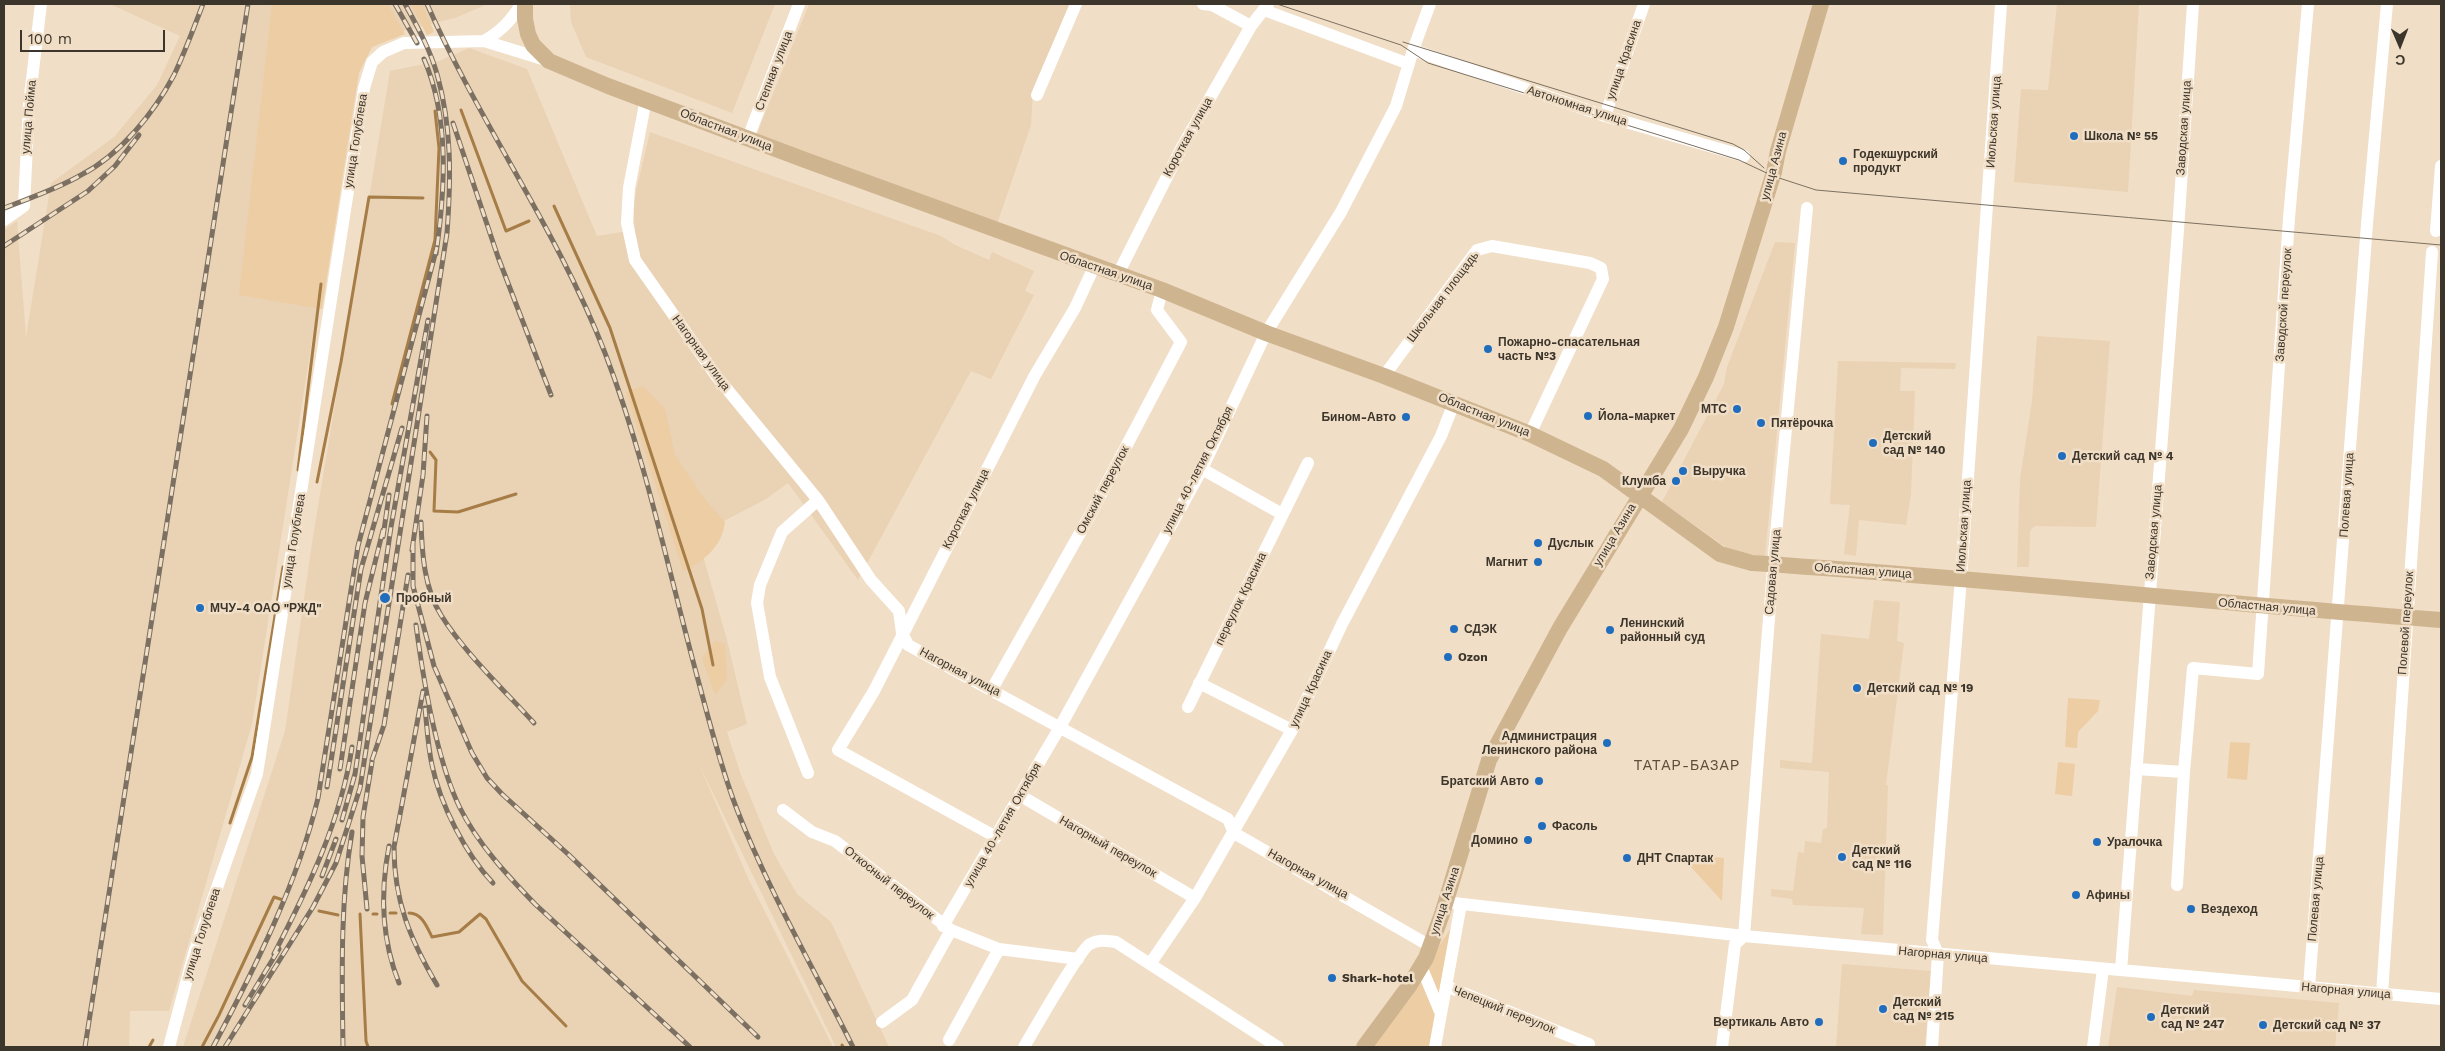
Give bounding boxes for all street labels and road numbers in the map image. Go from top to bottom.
street label: улица Красина [1604,18,1644,102]
street label: Степная улица [752,29,796,113]
street label: Июльская улица [1984,75,2004,169]
street label: улица Пойма [19,80,39,154]
street label: Заводская улица [2173,80,2195,176]
street label: Автономная улица [1525,83,1629,129]
street label: улица Голублева [341,93,371,189]
street label: Короткая улица [1160,95,1216,179]
street label: Областная улица [678,106,774,154]
street label: улица Азина [1758,130,1790,202]
street label: Областная улица [1057,248,1155,294]
street label: Заводской переулок [2273,248,2295,362]
street label: Школьная площадь [1404,249,1482,345]
street label: Нагорная улица [669,312,733,394]
street label: Областная улица [1436,390,1532,440]
street label: улица 40-летия Октября [1160,404,1236,536]
street label: Омский переулок [1074,444,1132,536]
street label: Полевая улица [2337,452,2357,538]
street label: Короткая улица [940,467,992,551]
street label: Июльская улица [1954,479,1974,573]
street label: Заводская улица [2143,484,2165,580]
street label: улица Голублева [279,493,309,589]
street label: улица Азина [1591,501,1639,569]
street label: Садовая улица [1762,529,1784,615]
street label: переулок Красина [1212,550,1270,648]
street label: Областная улица [1814,560,1912,582]
street label: Полевой переулок [2395,571,2417,675]
street label: Областная улица [2218,596,2316,618]
street label: Нагорная улица [917,645,1003,699]
street label: улица Красина [1287,648,1335,730]
street label: улица 40-летия Октября [962,760,1044,890]
street label: Нагорный переулок [1057,813,1159,881]
street label: Откосный переулок [841,843,937,923]
street label: Нагорная улица [1265,846,1351,902]
street label: Полевая улица [2305,856,2327,942]
street label: улица Азина [1427,865,1463,937]
street label: улица Голублева [180,886,224,982]
street label: Нагорная улица [1898,944,1988,966]
street label: Нагорная улица [2301,980,2391,1002]
street label: Чепецкий переулок [1451,983,1557,1037]

